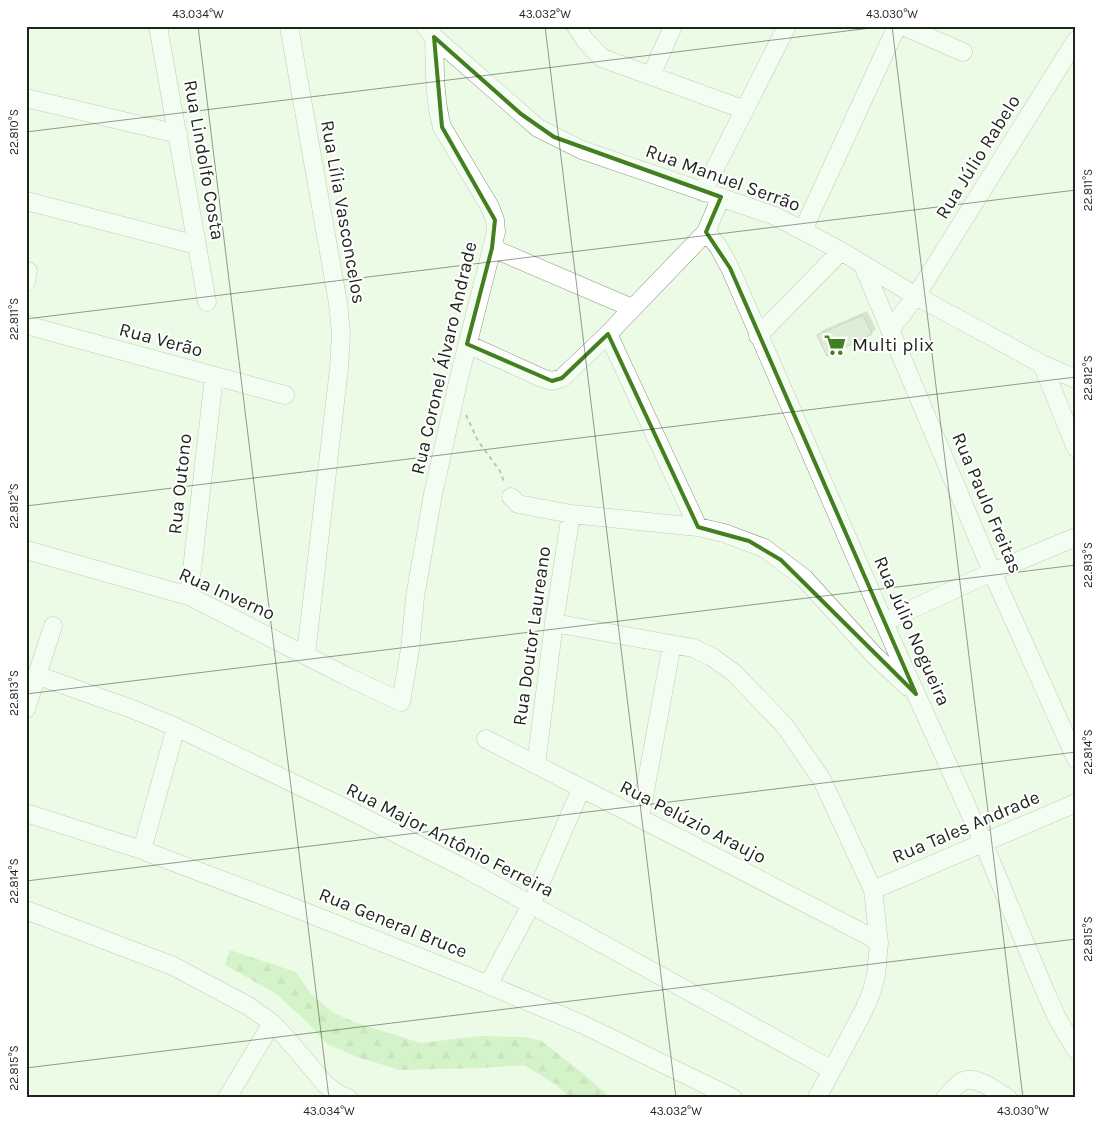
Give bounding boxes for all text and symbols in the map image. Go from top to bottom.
text: 43.034°W [172,7,224,21]
text: 43.032°W [519,7,571,21]
text: 43.030°W [866,7,918,21]
street label: Rua Lindolfo Costa [179,78,229,242]
street label: Rua Júlio Rabelo [931,91,1025,223]
text: 22.810°S [7,109,21,155]
street label: Rua Lília Vasconcelos [316,118,370,306]
street label: Rua Manuel Serrão [643,140,803,216]
text: 22.811°S [1081,169,1095,211]
street label: Rua Coronel Álvaro Andrade [405,239,482,477]
text: 22.811°S [7,298,21,340]
street label: Rua Verão [117,318,205,362]
supermarket icon: Multi plix [822,332,848,358]
place label: Multi plix [852,334,934,356]
text: 22.812°S [1081,355,1095,401]
street label: Rua Paulo Freitas [947,429,1027,577]
street label: Rua Outono [164,432,196,536]
text: 22.812°S [7,483,21,529]
text: 22.813°S [1081,542,1095,588]
street label: Rua Doutor Laureano [508,545,556,727]
street label: Rua Júlio Nogueira [869,553,955,709]
street label: Rua Inverno [176,563,278,625]
text: 22.813°S [7,670,21,716]
text: 22.814°S [1081,729,1095,775]
street label: Rua Pelúzio Araujo [616,776,770,868]
street label: Rua Major Antônio Ferreira [343,778,557,902]
street label: Rua Tales Andrade [889,786,1043,868]
text: 22.814°S [7,858,21,904]
street label: Rua General Bruce [316,883,470,963]
text: 22.815°S [1081,916,1095,962]
text: 22.815°S [7,1045,21,1091]
text: 43.034°W [303,1104,355,1118]
text: 43.032°W [650,1104,702,1118]
text: 43.030°W [997,1104,1049,1118]

